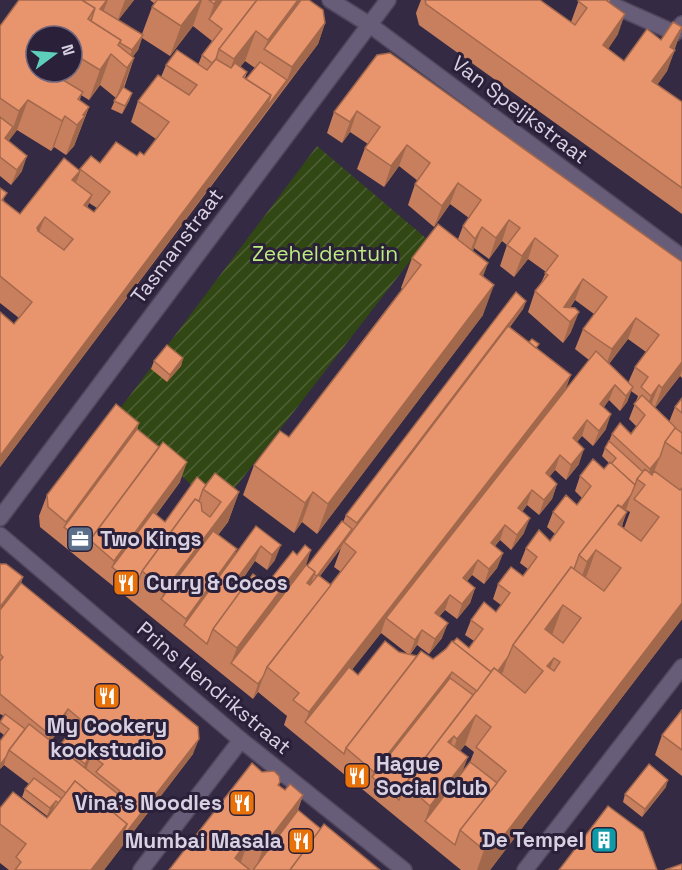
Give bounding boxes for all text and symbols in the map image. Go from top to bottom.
north arrow [24,24,84,84]
text: N [56,42,80,58]
street label: Van Speijkstraat [447,49,594,170]
street label: Tasmanstraat [124,183,229,309]
park label: Zeeheldentuin [252,240,398,267]
office icon: Two Kings [65,524,95,554]
place label: Two Kings [100,525,202,552]
restaurant icon: Curry & Cocos [111,568,141,598]
place label: Curry & Cocos [146,569,288,596]
street label: Prins Hendrikstraat [132,615,297,760]
restaurant icon: My Cookery kookstudio [92,681,122,711]
place label: My Cookery kookstudio [47,712,167,763]
place label: Hague Social Club [376,750,488,801]
restaurant icon: Hague Social Club [342,761,372,791]
restaurant icon: Vina’s Noodles [227,788,257,818]
place label: Vina’s Noodles [75,789,222,816]
building icon: De Tempel [589,825,619,855]
restaurant icon: Mumbai Masala [286,826,316,856]
place label: De Tempel [482,826,584,853]
place label: Mumbai Masala [125,827,282,854]

